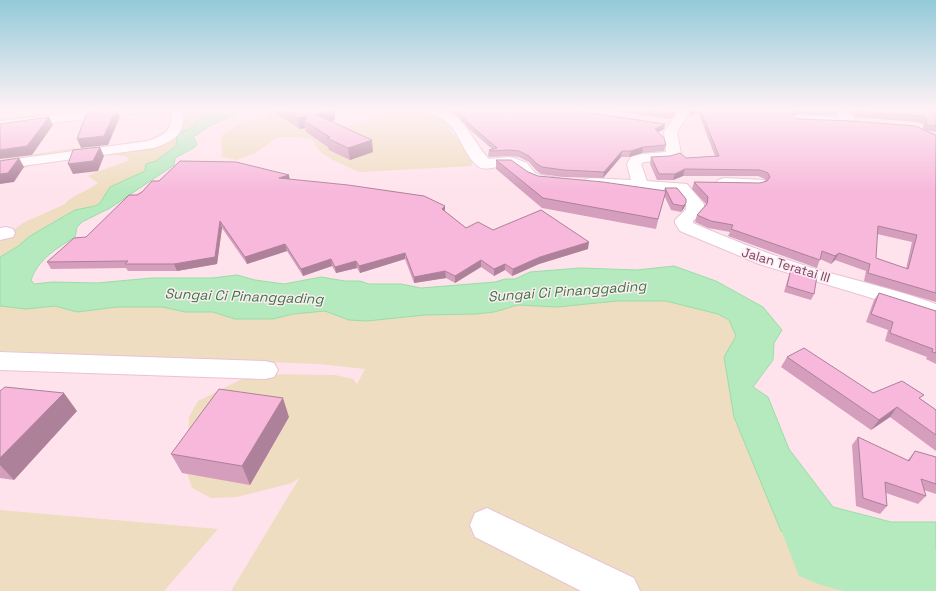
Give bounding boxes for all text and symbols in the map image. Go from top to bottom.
street label: Jalan Teratai III [740,243,832,287]
water label: Sungai Ci Pinanggading [487,276,648,306]
water label: Sungai Ci Pinanggading [164,284,325,308]

